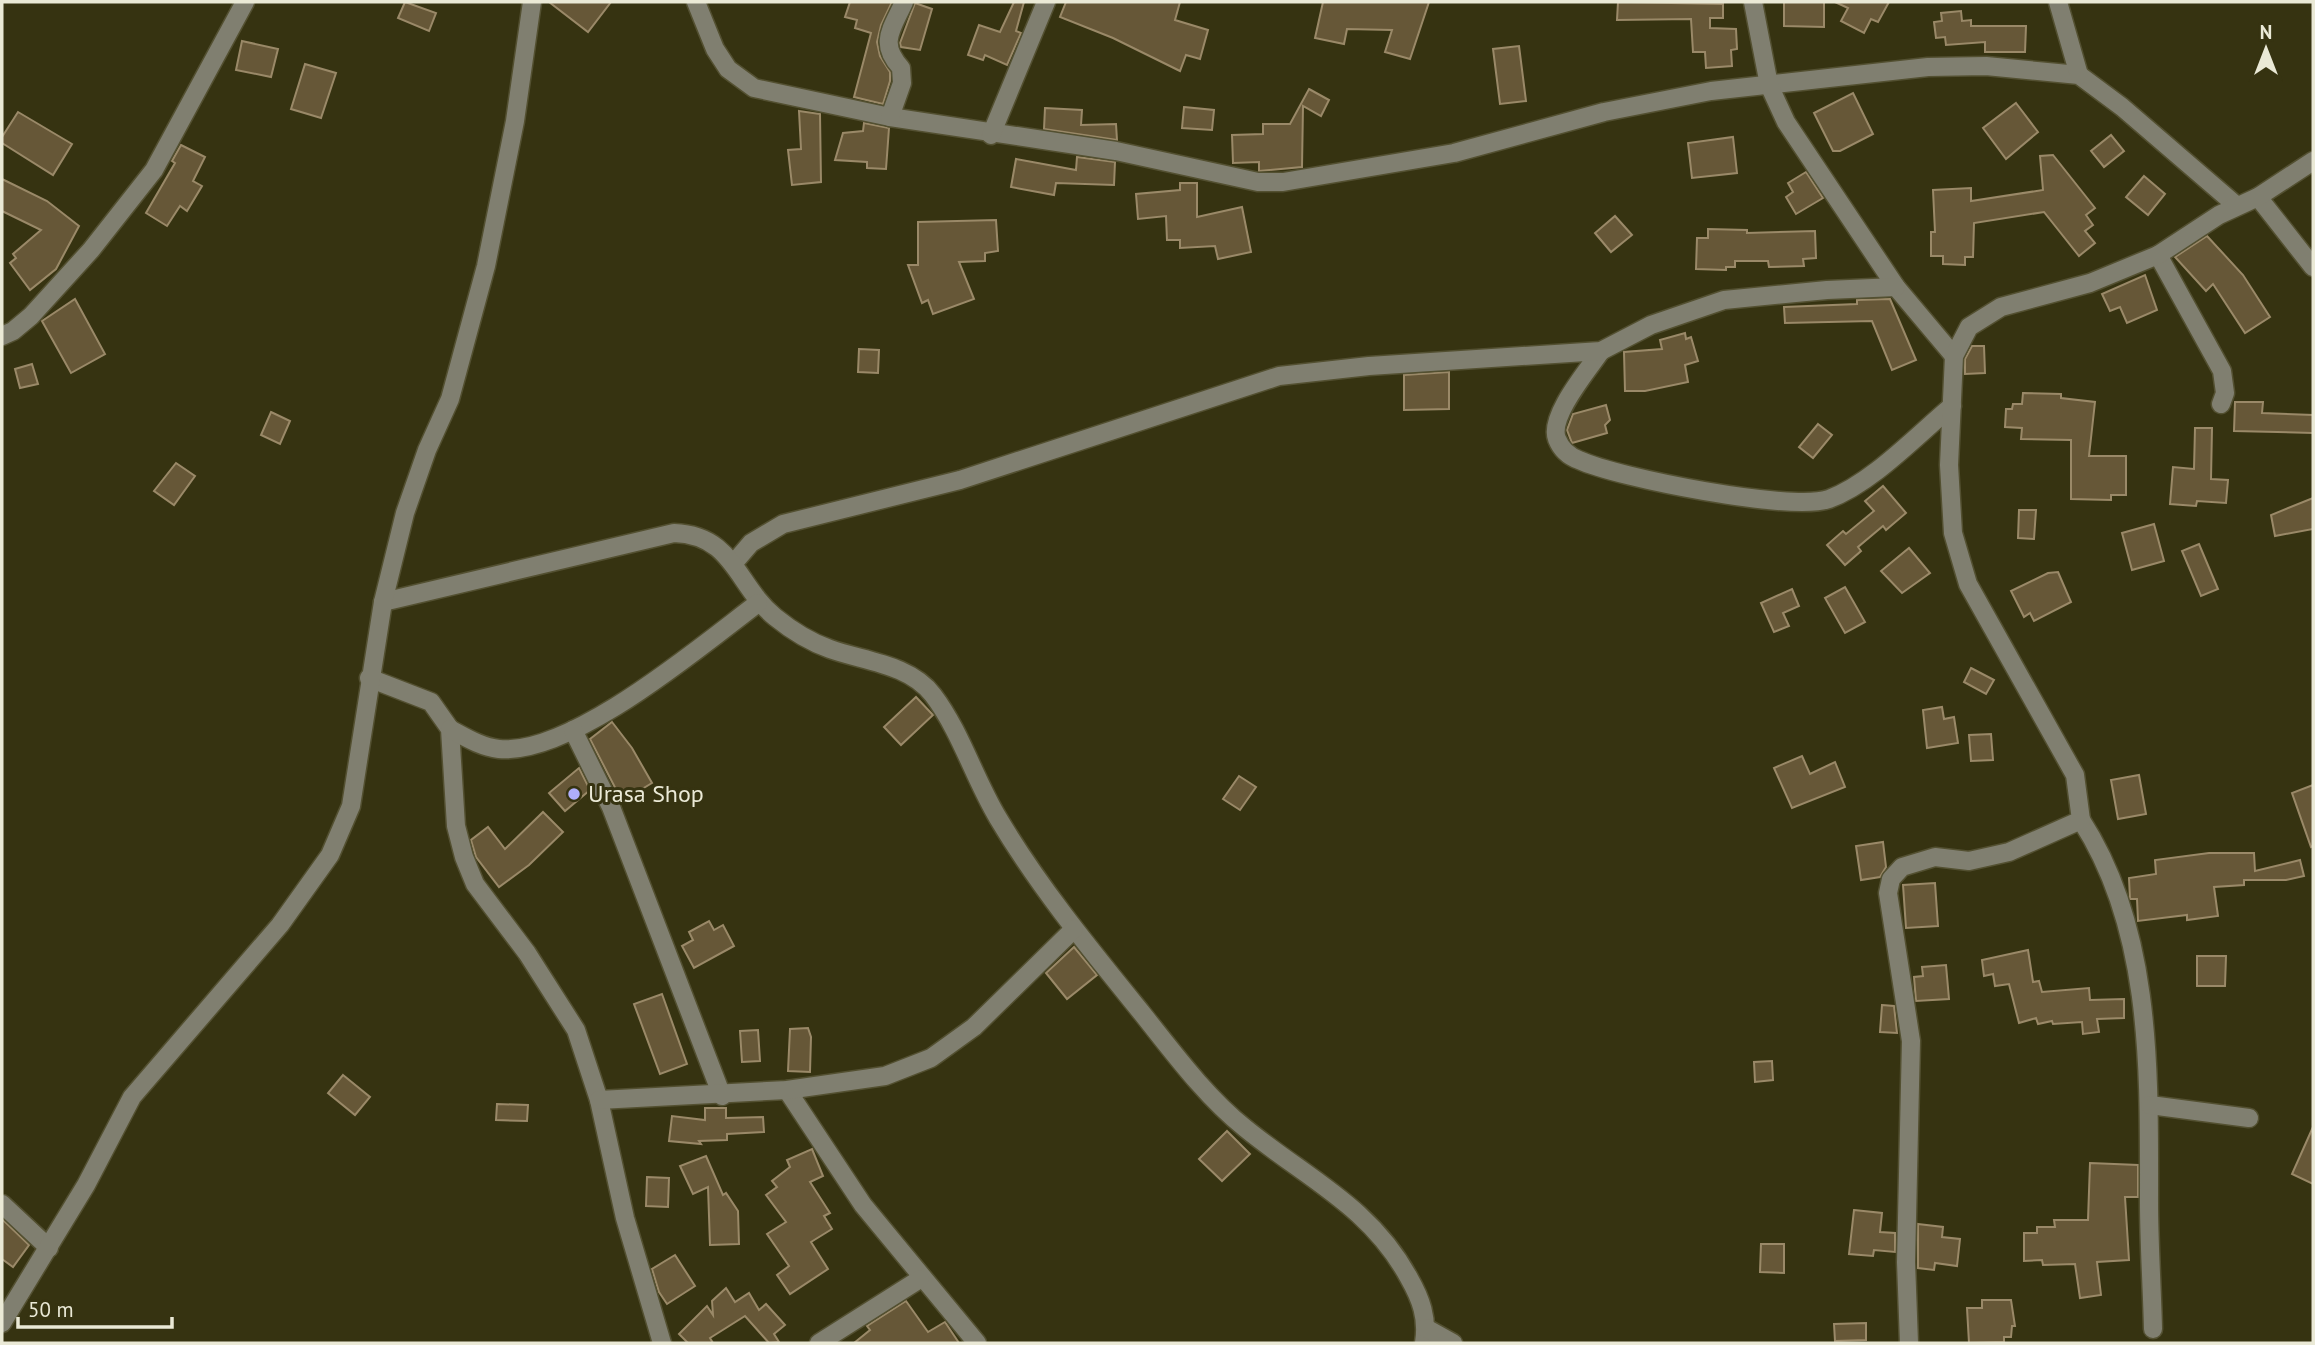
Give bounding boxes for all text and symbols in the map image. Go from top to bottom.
north arrow [2231,14,2301,84]
text: N [2260,20,2272,44]
place label: Urasa Shop [588,778,704,809]
marker: Urasa Shop [566,786,582,802]
scale bar [18,1286,172,1330]
text: 50 m [28,1296,74,1323]

